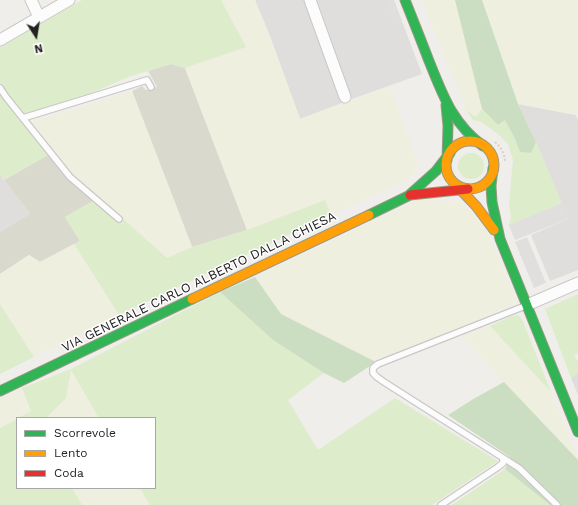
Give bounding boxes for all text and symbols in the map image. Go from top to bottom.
north arrow [16,16,56,56]
text: N [33,41,44,55]
street label: VIA GENERALE CARLO ALBERTO DALLA CHIESA [59,209,339,355]
legend [16,417,156,489]
text: Scorrevole [54,426,116,440]
text: Lento [54,446,88,460]
text: Coda [54,466,84,480]

